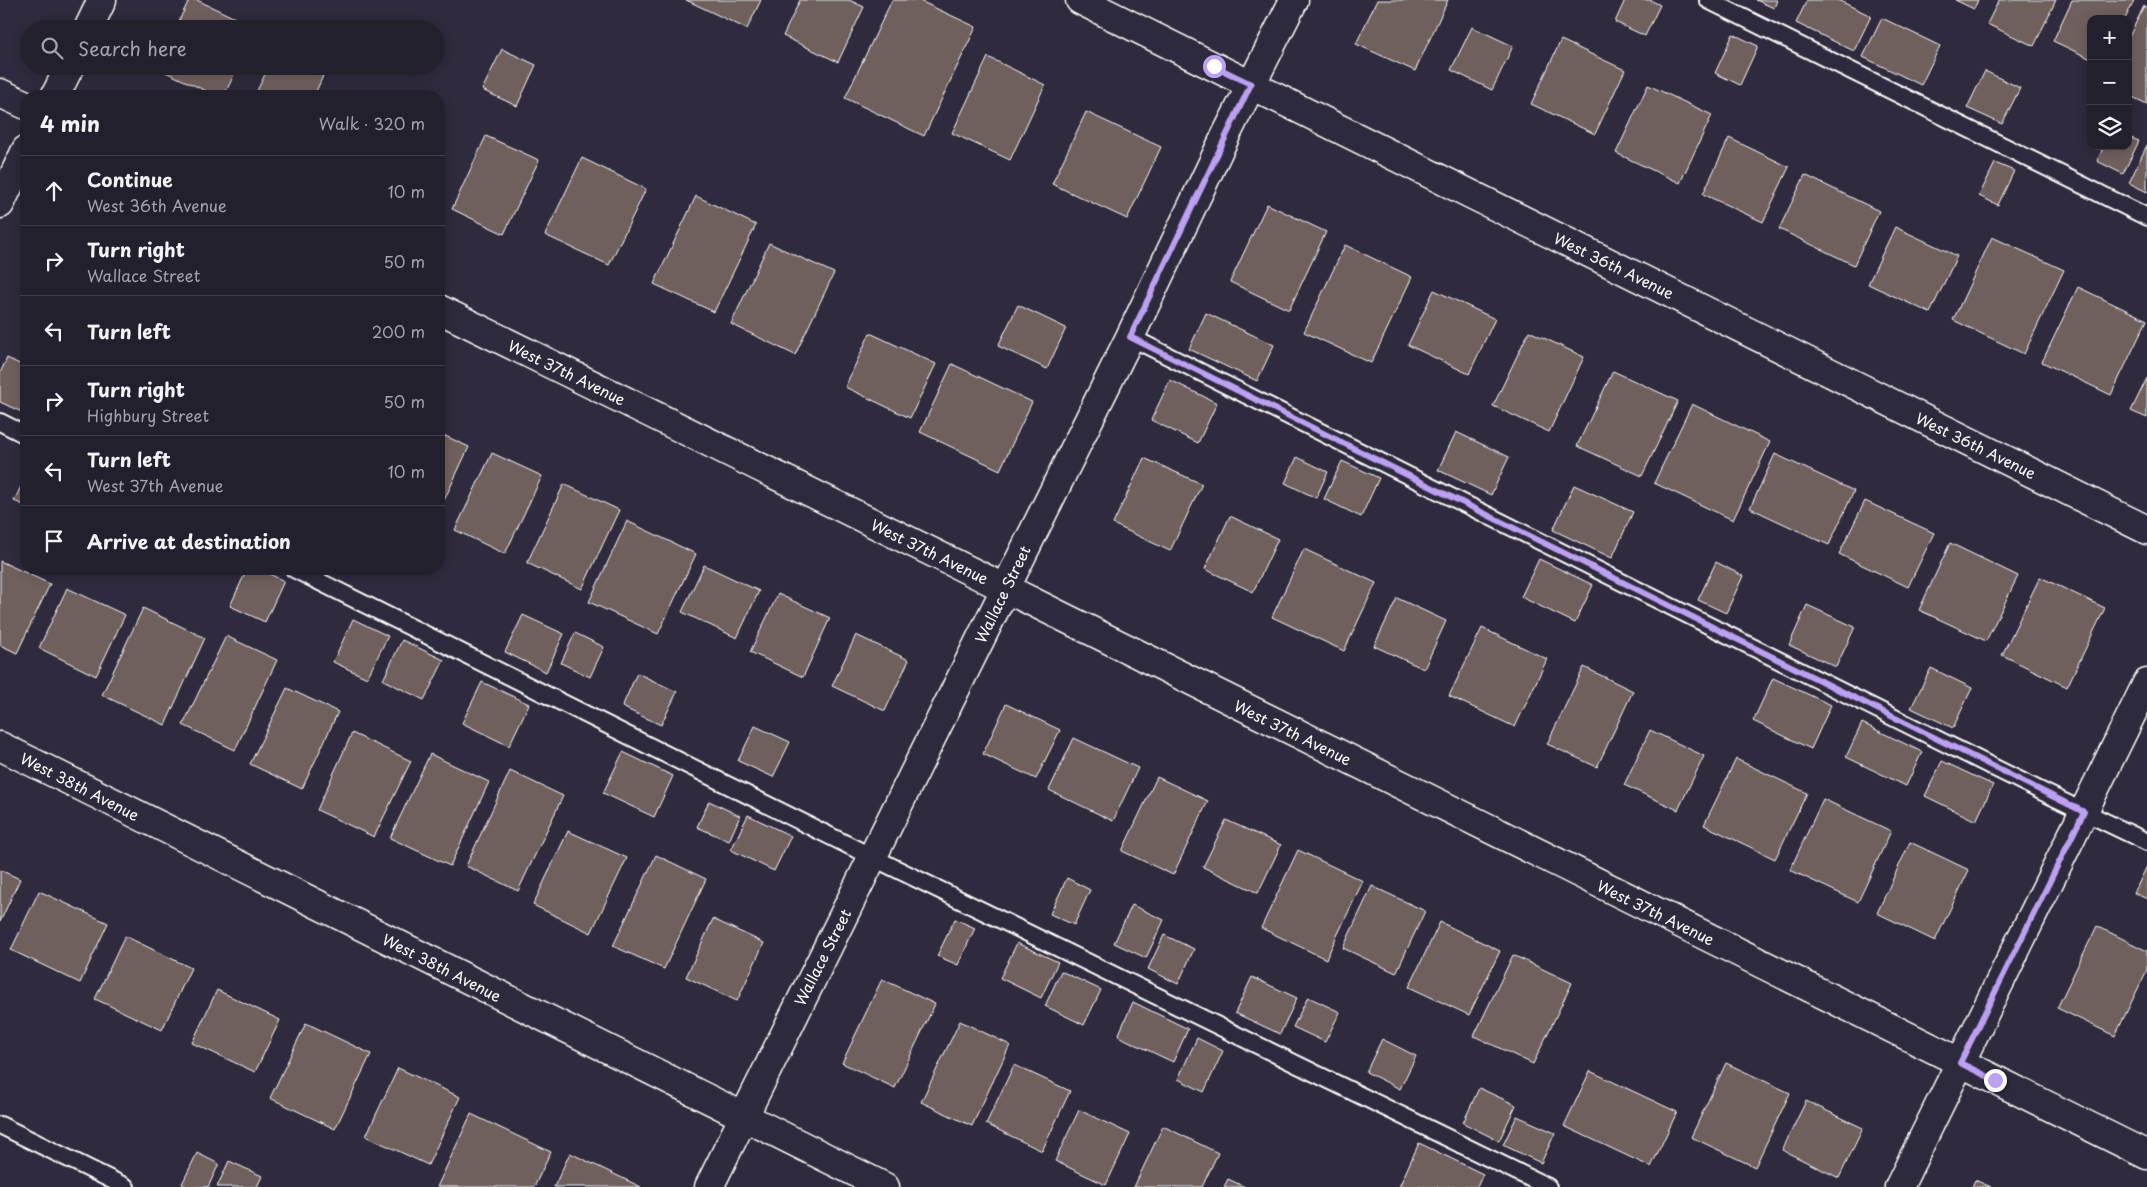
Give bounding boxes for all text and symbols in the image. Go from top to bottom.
map controls [2087,15,2132,150]
button: + [2087,15,2132,60]
search box [20,20,445,75]
icon: search [38,34,66,62]
text: Search here [78,34,187,62]
route start [1203,55,1226,78]
button: − [2087,60,2132,105]
button: layers [2087,105,2132,150]
text: 4 min [40,107,100,139]
text: Walk · 320 m [319,111,425,135]
text: Continue [87,165,173,193]
icon: ahead [40,177,68,205]
text: 10 m [388,179,425,203]
text: West 36th Avenue [87,193,227,217]
street label: West 36th Avenue [1550,226,1678,304]
text: Turn right [87,235,185,263]
icon: right [40,247,68,275]
text: 50 m [384,249,425,273]
text: Wallace Street [87,263,200,287]
icon: left [40,317,68,345]
text: Turn left [87,317,171,345]
text: 200 m [372,319,425,343]
street label: West 37th Avenue [504,334,630,410]
text: Turn right [87,375,185,403]
icon: right [40,387,68,415]
text: 50 m [384,389,425,413]
text: Highbury Street [87,403,209,427]
street label: West 36th Avenue [1912,406,2040,484]
text: Turn left [87,445,171,473]
icon: left [40,457,68,485]
text: 10 m [388,459,425,483]
text: West 37th Avenue [87,473,224,497]
street label: West 37th Avenue [867,513,993,589]
icon: arrive [40,527,68,555]
text: Arrive at destination [87,527,291,555]
street label: Wallace Street [968,541,1036,647]
street label: West 37th Avenue [1230,694,1356,770]
street label: West 38th Avenue [17,746,143,826]
street label: West 37th Avenue [1593,874,1719,950]
street label: Wallace Street [788,905,856,1009]
street label: West 38th Avenue [379,927,505,1007]
route end [1984,1069,2007,1092]

